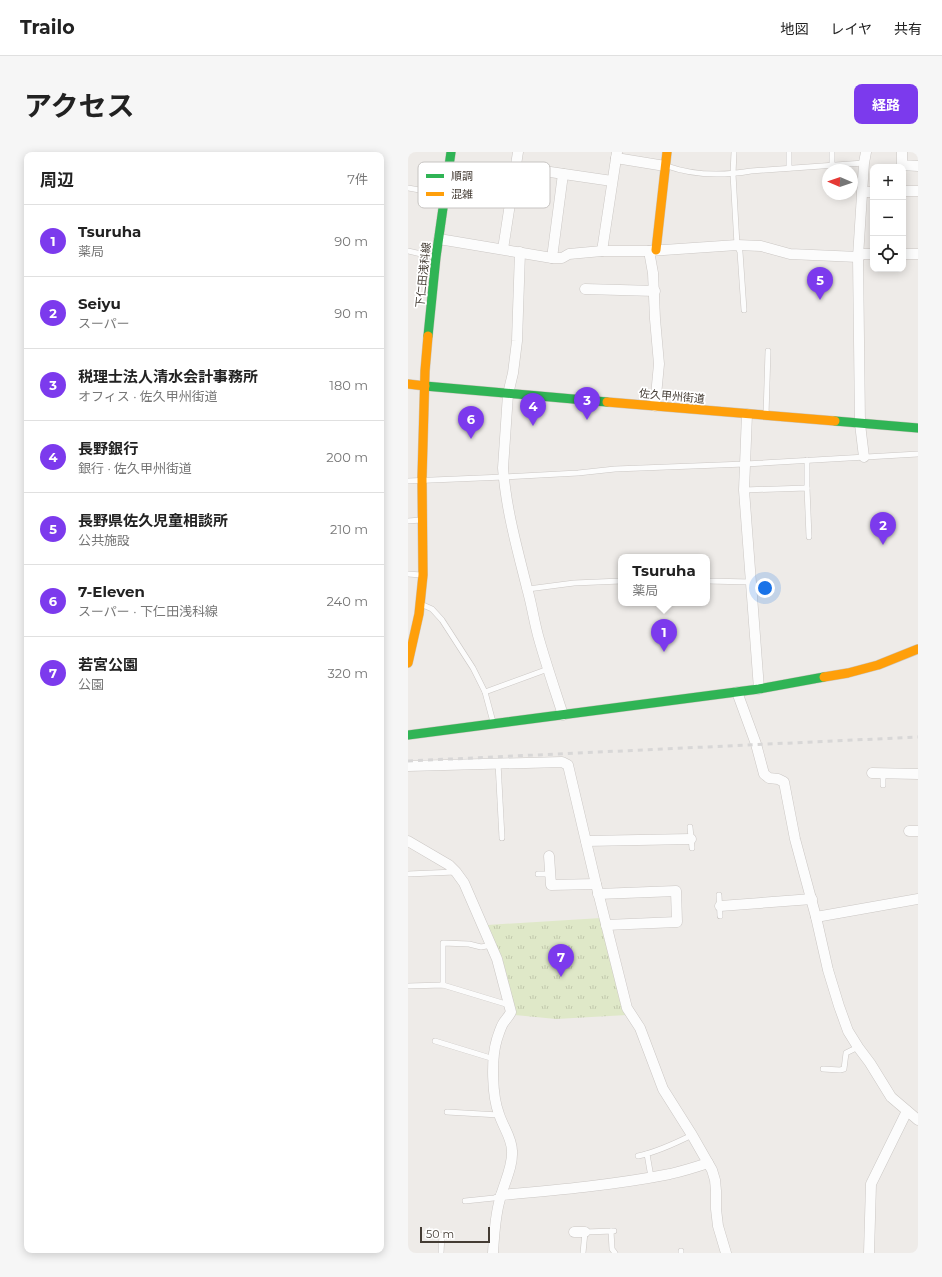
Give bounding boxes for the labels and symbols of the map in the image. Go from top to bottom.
legend [418,162,550,208]
north arrow [822,164,858,200]
text: 順調 [451,169,473,183]
text: 混雑 [451,187,473,201]
street label: 下仁田浅科線 [413,241,433,309]
pin: 5 [807,267,833,300]
street label: 佐久甲州街道 [639,386,705,406]
pin: 3 [574,387,600,420]
pin: 4 [520,393,546,426]
pin: 6 [458,406,484,439]
pin: 2 [870,512,896,545]
your location [755,578,775,598]
pin: 1 [651,619,677,652]
pin: 7 [548,944,574,977]
scale bar [420,1225,490,1244]

